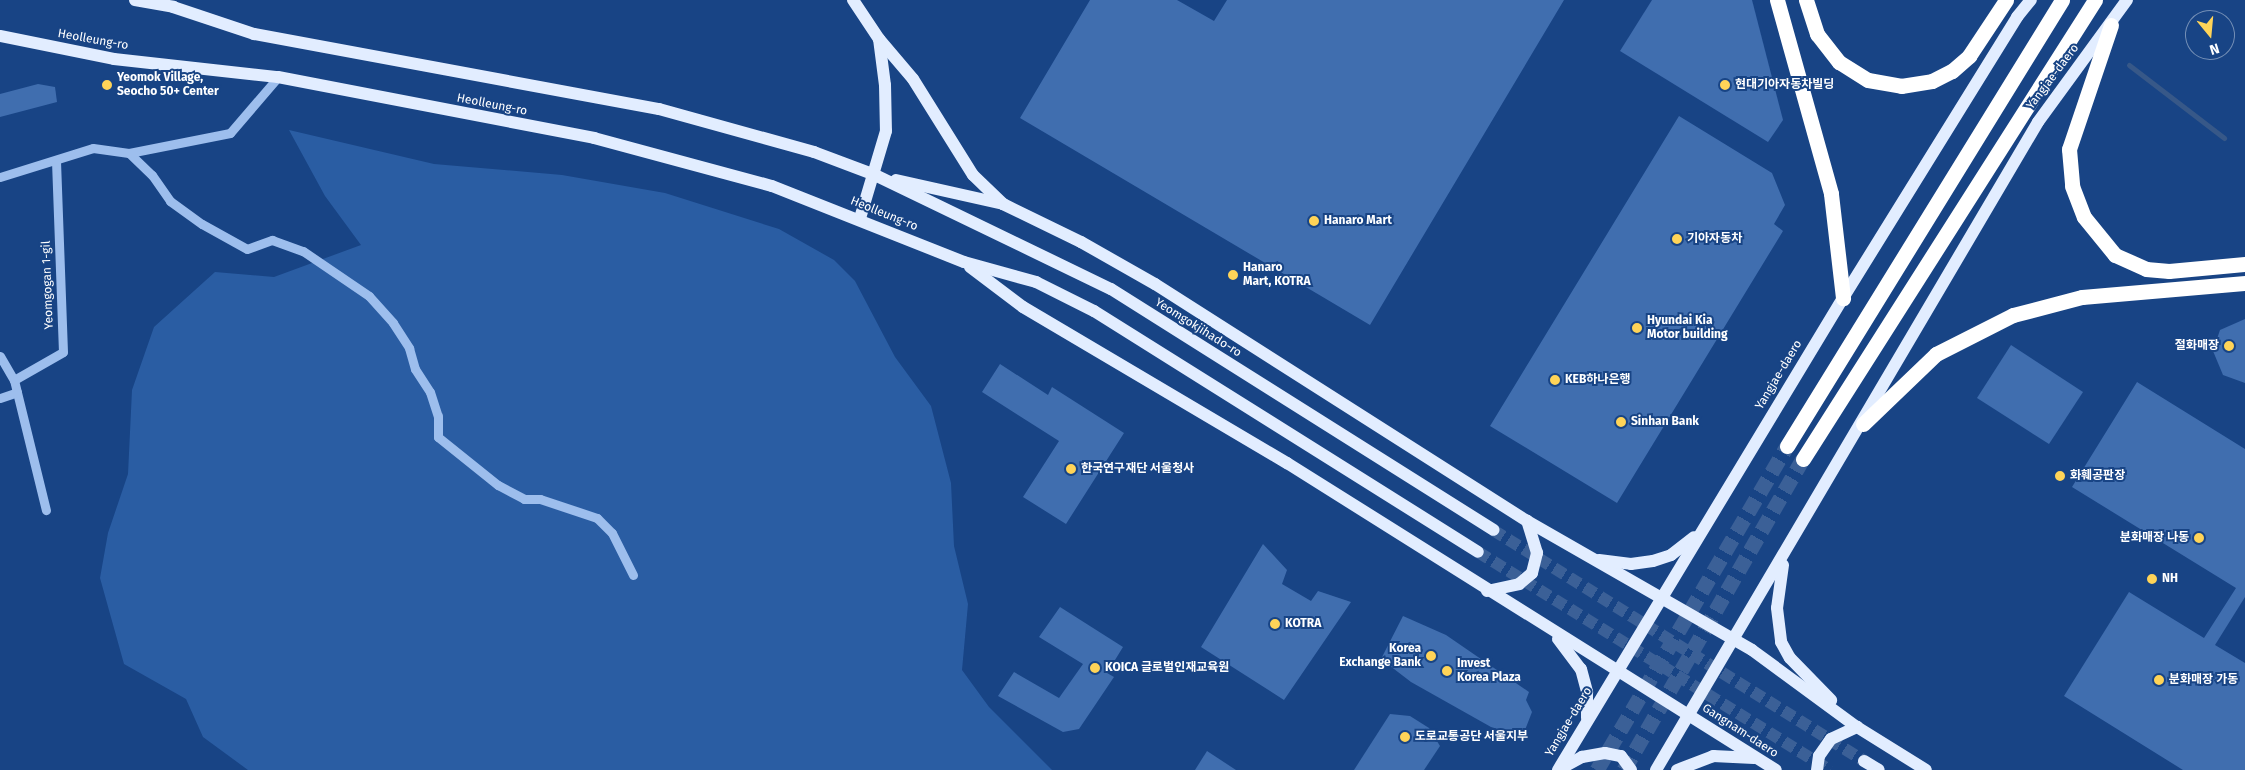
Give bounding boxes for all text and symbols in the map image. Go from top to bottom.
north arrow [2185,10,2235,60]
street label: Heolleung-ro [57,27,129,53]
text: N [2207,39,2221,58]
street label: Yangjae-daero [2024,41,2082,113]
place label: Yeomok Village, Seocho 50+ Center [117,71,219,99]
place label: 현대기아자동차빌딩 [1735,78,1834,92]
marker: Yeomok Village, Seocho 50+ Center [101,79,113,91]
marker: 현대기아자동차빌딩 [1719,79,1731,91]
street label: Heolleung-ro [456,91,528,119]
street label: Heolleung-ro [848,194,920,234]
place label: Hanaro Mart [1324,214,1392,228]
marker: Hanaro Mart [1308,215,1320,227]
place label: 기아자동차 [1687,232,1742,246]
marker: 기아자동차 [1671,233,1683,245]
street label: Yeomgogan 1-gil [39,240,57,330]
place label: Hanaro Mart, KOTRA [1243,261,1310,289]
marker: Hanaro Mart, KOTRA [1227,269,1239,281]
street label: Yeomgokjihado-ro [1152,296,1244,360]
place label: Hyundai Kia Motor building [1647,314,1728,342]
marker: Hyundai Kia Motor building [1631,322,1643,334]
street label: Yangjae-daero [1753,338,1805,412]
place label: 절화매장 [2175,339,2219,353]
marker: 절화매장 [2223,340,2235,352]
place label: KEB하나은행 [1565,373,1630,387]
marker: KEB하나은행 [1549,374,1561,386]
place label: Sinhan Bank [1631,415,1699,429]
marker: Sinhan Bank [1615,416,1627,428]
place label: 한국연구재단 서울청사 [1081,462,1194,476]
marker: 한국연구재단 서울청사 [1065,463,1077,475]
place label: 화훼공판장 [2070,469,2125,483]
marker: 화훼공판장 [2054,470,2066,482]
place label: 분화매장 나동 [2120,531,2189,545]
marker: 분화매장 나동 [2193,532,2205,544]
place label: NH [2162,572,2178,586]
marker: NH [2146,573,2158,585]
place label: KOTRA [1285,617,1321,631]
marker: KOTRA [1269,618,1281,630]
place label: Korea Exchange Bank [1339,642,1421,670]
marker: Korea Exchange Bank [1425,650,1437,662]
place label: Invest Korea Plaza [1457,657,1521,685]
place label: KOICA 글로벌인재교육원 [1105,661,1229,675]
marker: KOICA 글로벌인재교육원 [1089,662,1101,674]
marker: Invest Korea Plaza [1441,665,1453,677]
place label: 분화매장 가동 [2169,673,2238,687]
marker: 분화매장 가동 [2153,674,2165,686]
street label: Yangjae-daero [1543,685,1595,759]
street label: Gangnam-daero [1699,701,1781,761]
place label: 도로교통공단 서울지부 [1415,730,1528,744]
marker: 도로교통공단 서울지부 [1399,731,1411,743]

